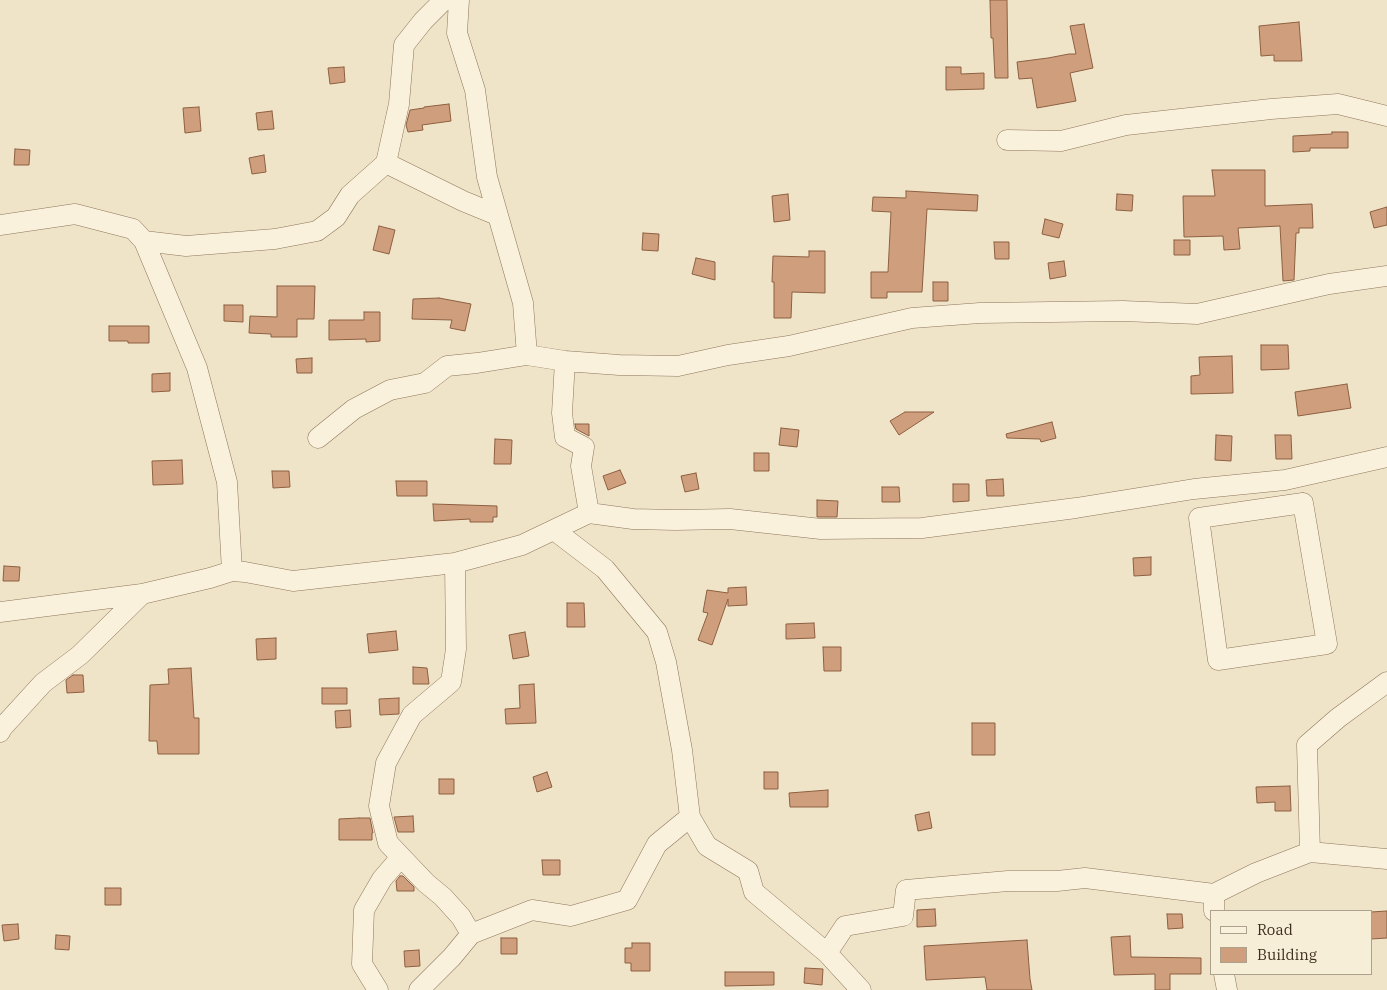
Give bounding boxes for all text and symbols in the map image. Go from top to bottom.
legend [1210,910,1372,975]
text: Road [1257,920,1293,939]
text: Building [1257,945,1317,964]

